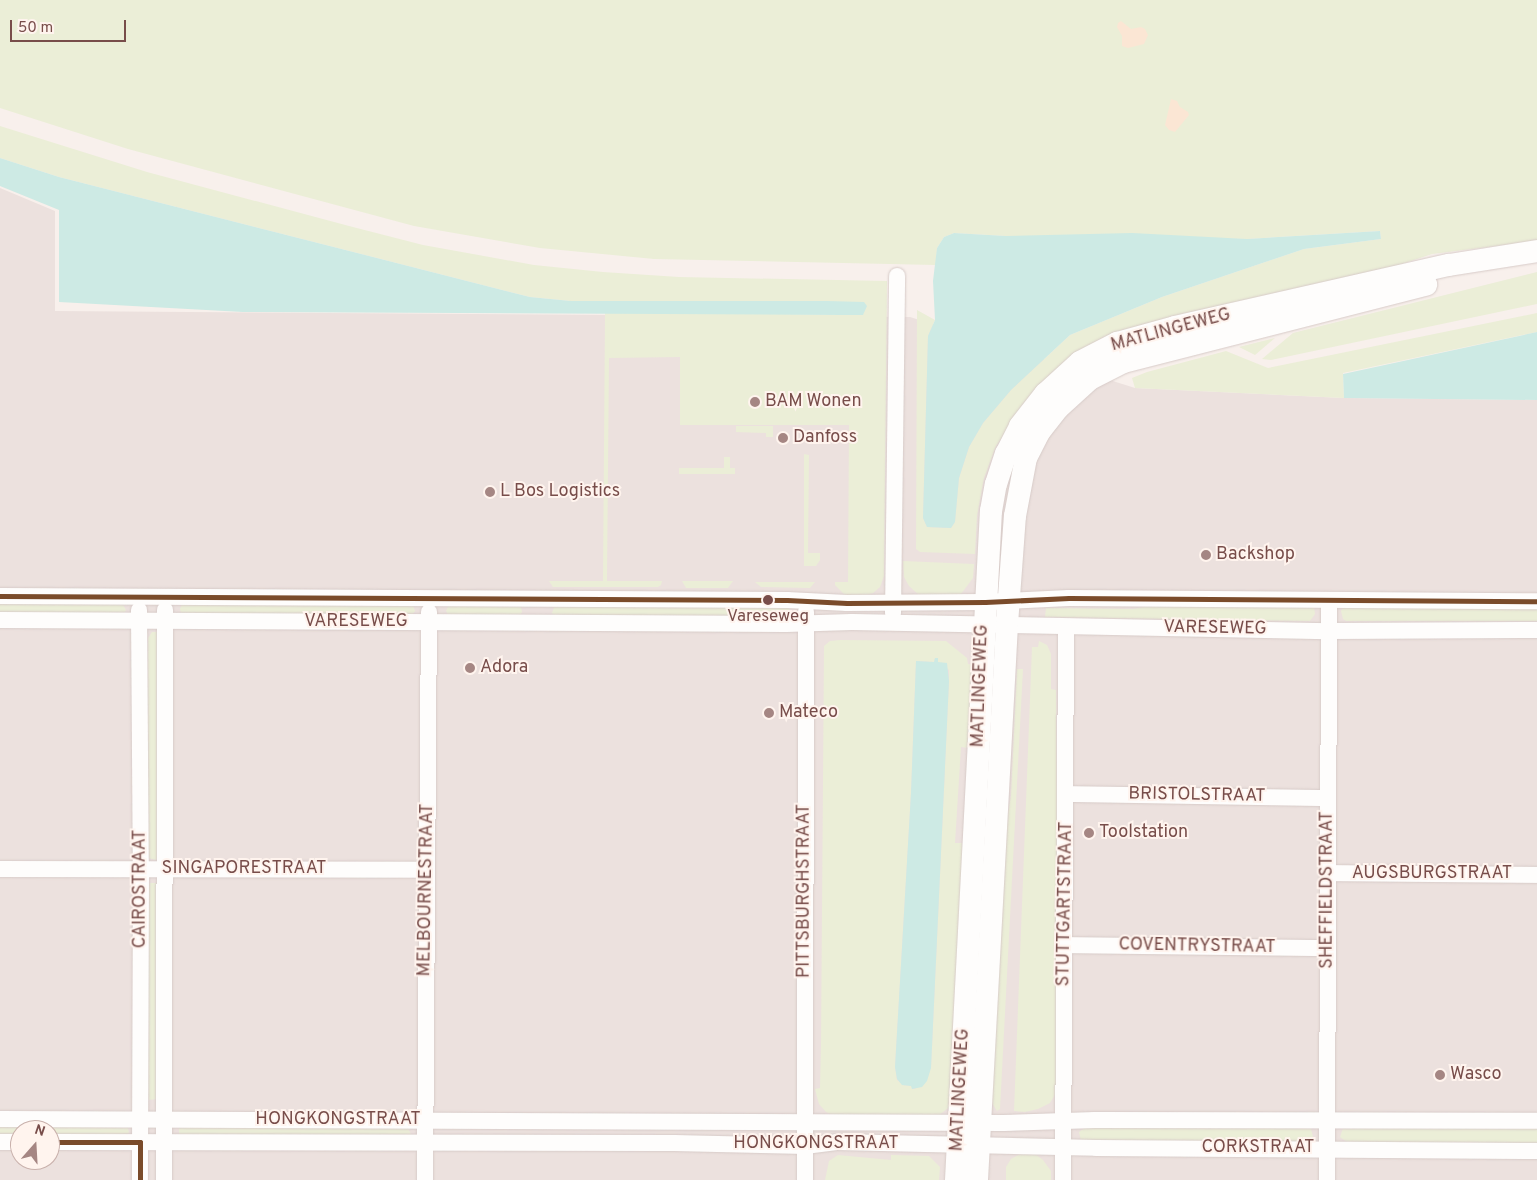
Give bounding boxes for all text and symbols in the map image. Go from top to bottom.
scale bar [12,10,129,42]
text: 50 m [18,19,53,38]
street label: MATLINGEWEG [1109,305,1233,357]
place label: BAM Wonen [765,391,862,413]
marker: BAM Wonen [749,396,761,408]
place label: Danfoss [793,427,857,449]
marker: Danfoss [777,432,789,444]
place label: L Bos Logistics [500,481,620,503]
marker: L Bos Logistics [484,486,496,498]
place label: Backshop [1216,544,1295,566]
marker: Backshop [1200,549,1212,561]
marker: Vareseweg [763,595,773,605]
place label: Vareseweg [727,608,809,628]
street label: VARESEWEG [304,611,408,633]
street label: VARESEWEG [1163,617,1267,641]
street label: MATLINGEWEG [968,624,994,748]
place label: Adora [480,657,528,679]
marker: Adora [464,662,476,674]
place label: Mateco [779,702,838,724]
marker: Mateco [763,707,775,719]
street label: BRISTOLSTRAAT [1128,784,1266,808]
street label: MELBOURNESTRAAT [415,803,439,977]
street label: PITTSBURGHSTRAAT [794,804,816,978]
street label: SHEFFIELDSTRAAT [1317,811,1339,969]
street label: STUTTGARTSTRAAT [1054,821,1078,987]
place label: Toolstation [1099,822,1188,844]
marker: Toolstation [1083,827,1095,839]
street label: CAIROSTRAAT [130,830,152,948]
street label: SINGAPORESTRAAT [162,858,326,880]
street label: AUGSBURGSTRAAT [1352,863,1512,885]
street label: COVENTRYSTRAAT [1118,935,1276,959]
street label: MATLINGEWEG [947,1028,975,1152]
place label: Wasco [1450,1064,1502,1086]
marker: Wasco [1434,1069,1446,1081]
street label: HONGKONGSTRAAT [255,1109,421,1131]
north arrow [10,1120,60,1170]
text: N [32,1122,47,1141]
street label: HONGKONGSTRAAT [733,1133,899,1155]
street label: CORKSTRAAT [1201,1137,1315,1159]

